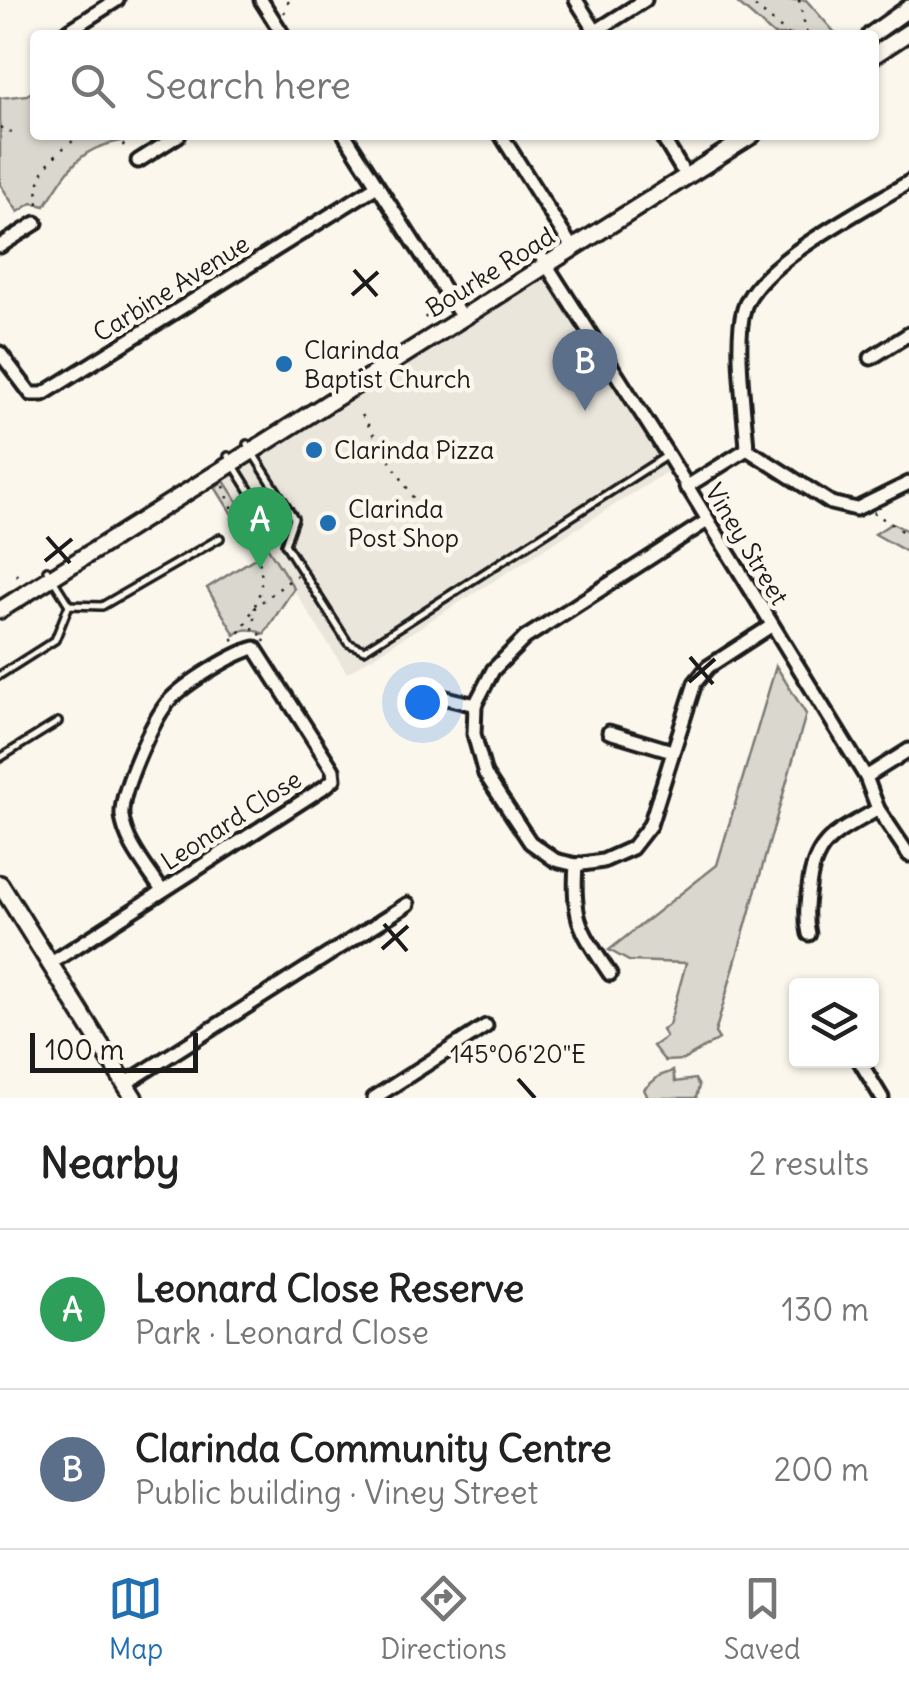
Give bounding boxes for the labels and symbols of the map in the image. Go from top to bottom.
street label: Bourke Road [420,220,560,324]
street label: Carbine Avenue [87,227,255,349]
pin: B [552,328,618,411]
place label: Clarinda Baptist Church [304,334,471,395]
marker: Clarinda Baptist Church [273,353,295,375]
place label: Clarinda Pizza [334,434,494,466]
marker: Clarinda Pizza [303,439,325,461]
street label: Viney Street [698,477,796,611]
pin: A [228,486,292,569]
place label: Clarinda Post Shop [348,493,459,554]
marker: Clarinda Post Shop [317,512,339,534]
your location [397,677,448,728]
street label: Leonard Close [155,763,307,877]
scale bar [30,1028,198,1072]
text: 145°06'20"E [450,1038,586,1070]

